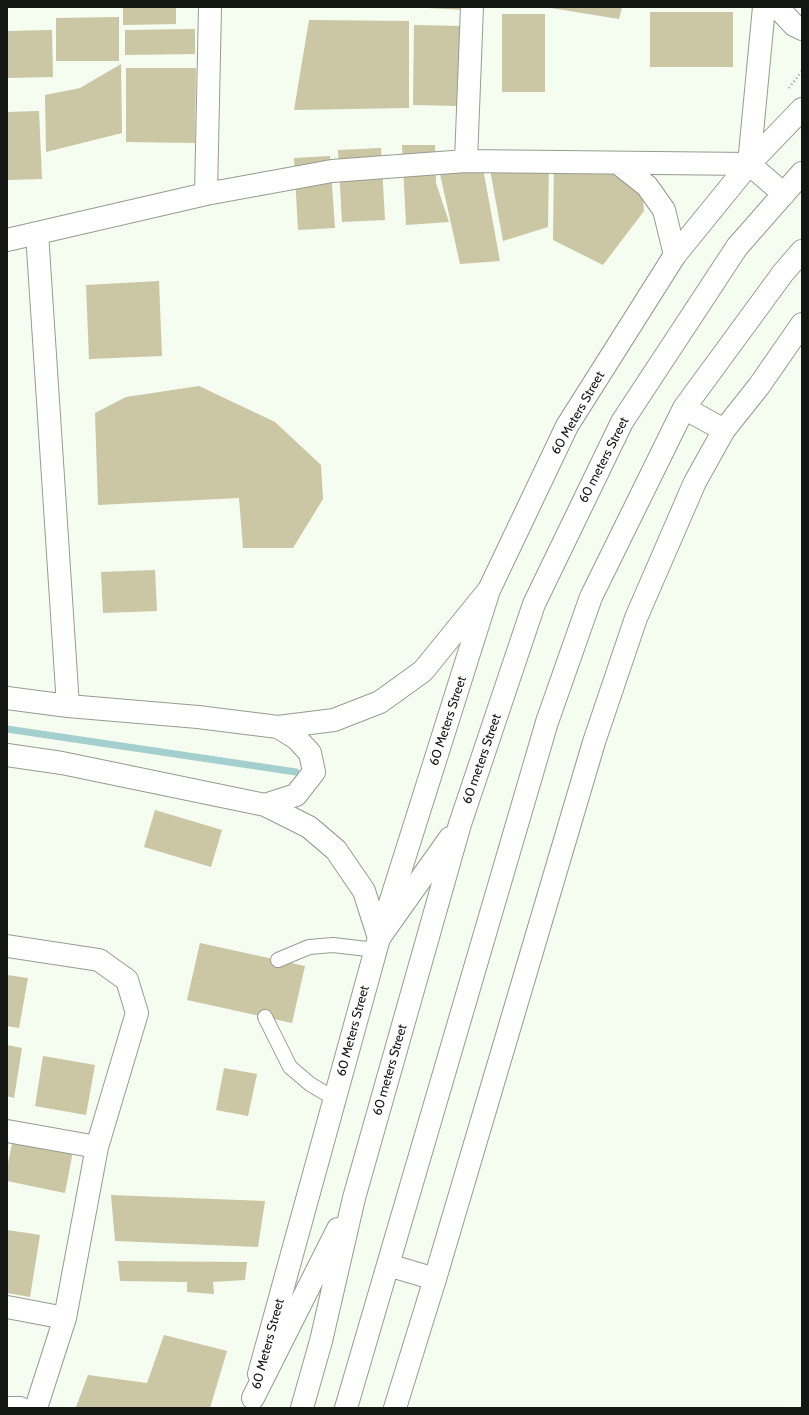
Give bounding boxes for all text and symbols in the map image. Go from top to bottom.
street label: 60 Meters Street [548,369,608,457]
street label: 60 meters Street [576,414,632,506]
street label: 60 Meters Street [426,674,470,768]
street label: 60 meters Street [459,712,505,806]
street label: 60 Meters Street [333,984,373,1078]
street label: 60 meters Street [370,1023,410,1117]
street label: 60 Meters Street [248,1297,288,1391]

